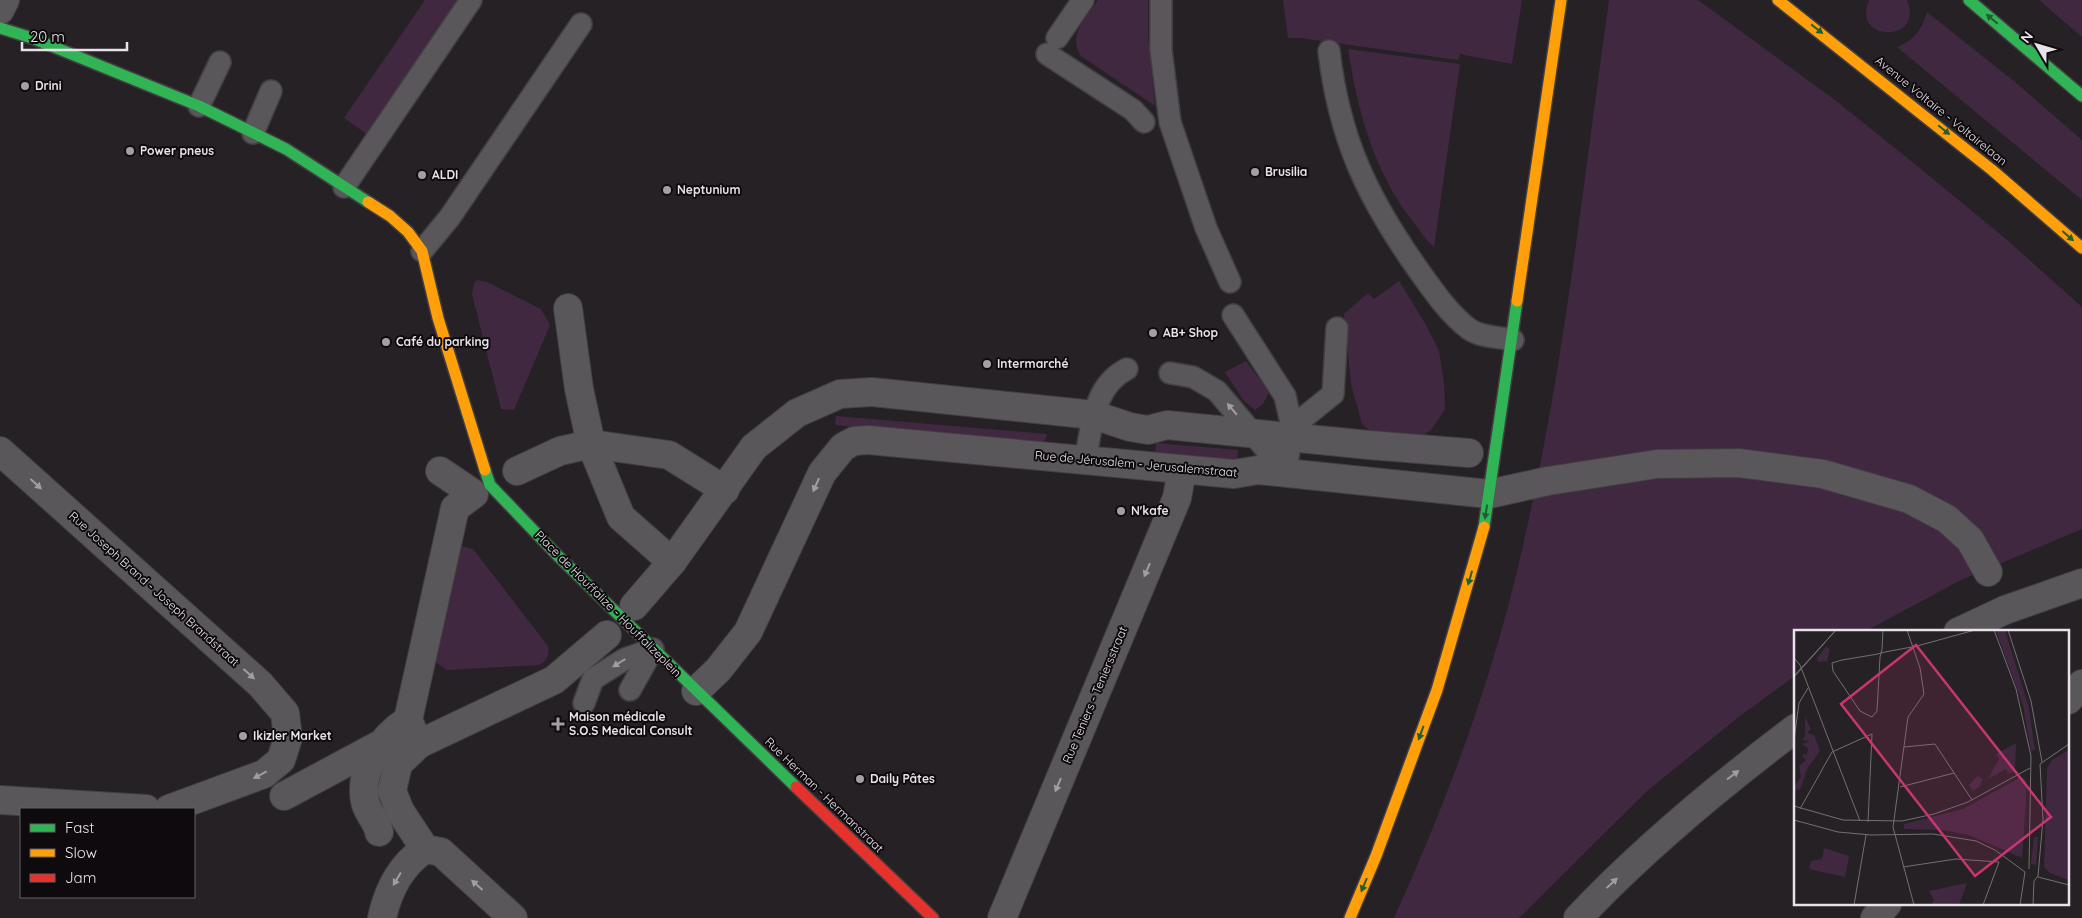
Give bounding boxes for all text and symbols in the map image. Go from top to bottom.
one-way arrow [1985,14,1998,25]
scale bar [22,20,128,52]
north arrow [2012,20,2062,70]
one-way arrow [1810,24,1824,34]
text: 20 m [30,27,65,46]
text: N [2016,27,2037,47]
street label: Avenue Voltaire - Voltairelaan [1872,53,2010,168]
place label: Drini [35,78,62,93]
marker: Drini [19,80,31,92]
one-way arrow [1937,125,1950,136]
place label: Power pneus [140,143,214,158]
marker: Power pneus [124,145,136,157]
place label: Brusilia [1265,164,1307,179]
marker: Brusilia [1249,166,1261,178]
place label: ALDI [432,167,458,182]
marker: ALDI [416,169,428,181]
place label: Neptunium [677,182,740,197]
marker: Neptunium [661,184,673,196]
one-way arrow [2061,230,2074,241]
place label: AB+ Shop [1163,325,1219,340]
marker: AB+ Shop [1147,327,1159,339]
place label: Café du parking [396,334,489,349]
marker: Café du parking [380,336,392,348]
place label: Intermarché [997,356,1069,371]
marker: Intermarché [981,358,993,370]
one-way arrow [1227,403,1238,415]
street label: Rue de Jérusalem - Jerusalemstraat [1034,447,1238,480]
one-way arrow [30,478,42,490]
one-way arrow [812,478,820,492]
place label: N'kafe [1131,503,1169,518]
marker: N'kafe [1115,505,1127,517]
one-way arrow [1482,505,1490,521]
street label: Rue Joseph Brand - Joseph Brandstraat [66,508,243,669]
street label: Place de Houffalize - Houffalizeplein [532,527,685,680]
one-way arrow [1143,563,1150,578]
one-way arrow [1465,570,1473,585]
street label: Rue Teniers - Teniersstraat [1059,624,1130,765]
inset map [1794,630,2070,906]
one-way arrow [612,659,625,668]
one-way arrow [242,668,254,680]
place label: Maison médicale S.O.S Medical Consult [569,709,693,738]
marker: Maison médicale S.O.S Medical Consult [551,717,565,731]
one-way arrow [1417,726,1425,741]
place label: Ikizler Market [253,728,332,743]
marker: Ikizler Market [237,730,249,742]
street label: Rue Herman - Hermanstraat [762,734,887,855]
one-way arrow [1726,770,1740,780]
one-way arrow [253,771,268,779]
place label: Daily Pâtes [870,771,935,786]
marker: Daily Pâtes [854,773,866,785]
one-way arrow [1053,778,1061,792]
legend [20,808,195,898]
text: Fast [65,818,94,837]
text: Slow [65,843,97,862]
text: Jam [65,868,96,887]
one-way arrow [392,873,401,886]
one-way arrow [1605,877,1617,889]
one-way arrow [1360,878,1368,893]
one-way arrow [471,879,483,891]

